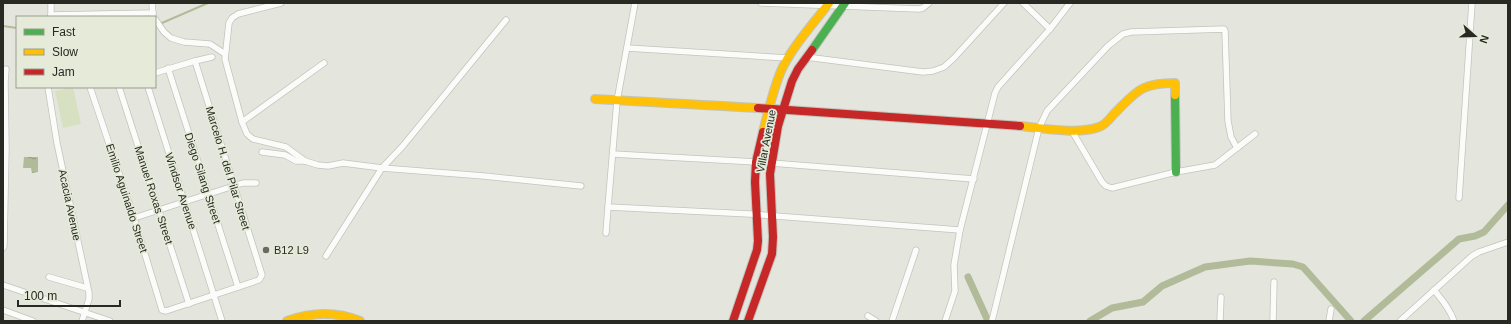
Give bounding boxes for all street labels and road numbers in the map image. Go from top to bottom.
street label: Marcelo H. del Pilar Street [203,105,253,231]
street label: Villar Avenue [754,109,778,173]
street label: Diego Silang Street [183,131,223,225]
street label: Emilio Aguinaldo Street [104,142,150,254]
street label: Manuel Roxas Street [132,144,176,246]
street label: Windsor Avenue [163,151,199,231]
street label: Acacia Avenue [57,168,83,242]

